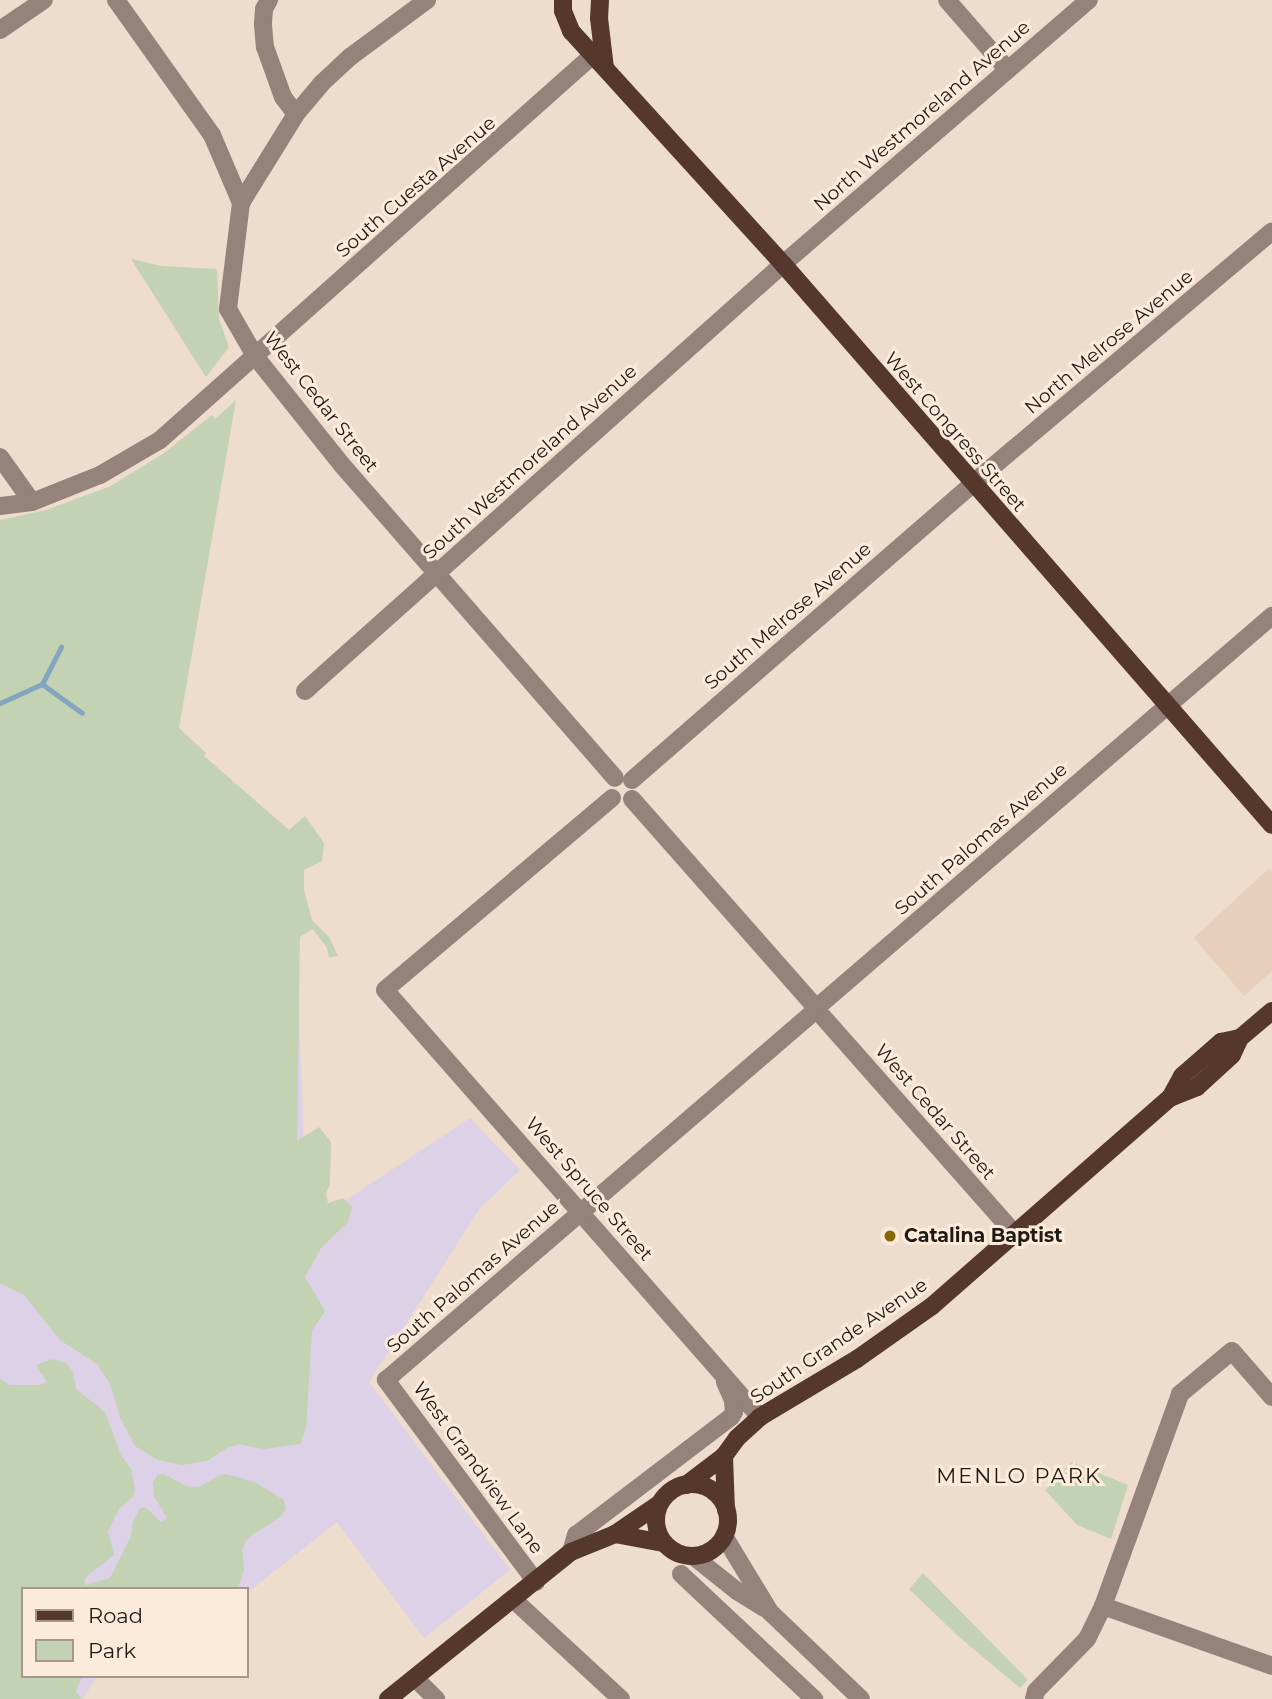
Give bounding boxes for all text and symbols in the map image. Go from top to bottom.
street label: North Westmoreland Avenue [809,16,1035,216]
street label: South Cuesta Avenue [332,112,500,262]
street label: North Melrose Avenue [1020,265,1198,419]
street label: West Cedar Street [259,327,383,477]
street label: West Congress Street [879,347,1031,517]
street label: South Westmoreland Avenue [418,360,642,564]
street label: South Melrose Avenue [700,537,876,695]
street label: South Palomas Avenue [890,758,1072,920]
street label: West Cedar Street [870,1040,1000,1184]
street label: West Spruce Street [520,1113,658,1265]
street label: South Palomas Avenue [382,1196,564,1358]
place label: Catalina Baptist [904,1225,1062,1247]
marker: Catalina Baptist [882,1228,898,1244]
street label: South Grande Avenue [746,1273,932,1409]
street label: West Grandview Lane [408,1378,548,1558]
district label: MENLO PARK [937,1463,1101,1489]
legend [21,1587,248,1678]
text: Road [88,1603,143,1628]
text: Park [88,1638,136,1663]

